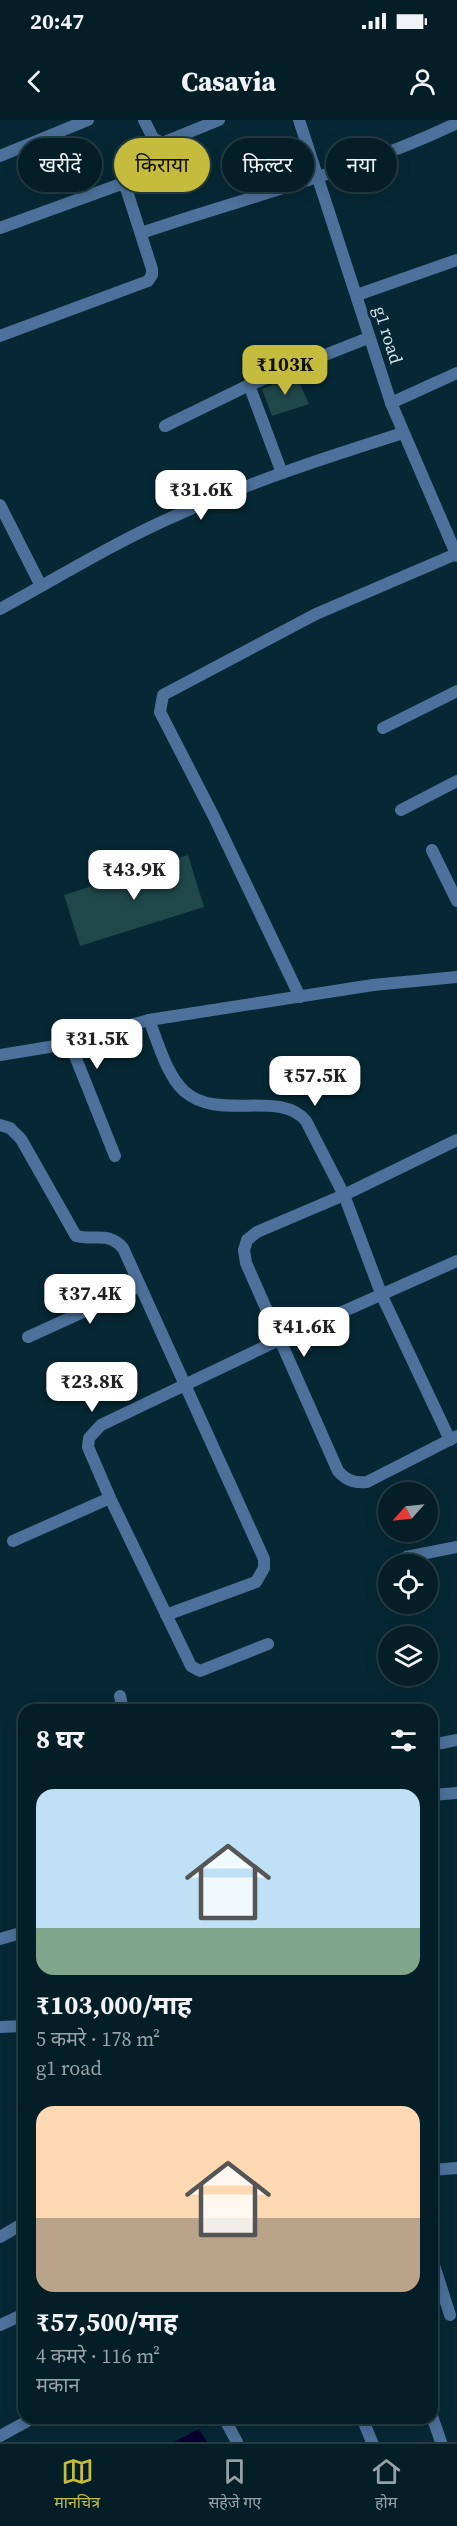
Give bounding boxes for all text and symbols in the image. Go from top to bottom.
text: 20:47 [30,6,84,36]
text: Casavia [181,63,276,100]
icon: back [18,65,51,98]
icon: person [406,65,439,98]
chip: खरीदें [18,138,102,192]
chip: किराया [114,138,210,192]
chip: फ़िल्टर [222,138,314,192]
chip: नया [326,138,397,192]
street label: g1 road [368,303,409,367]
pin: ₹103K [243,345,327,396]
text: ₹103K [256,350,314,378]
pin: ₹31.6K [152,470,250,521]
text: ₹31.6K [169,475,233,503]
pin: ₹43.9K [85,850,183,901]
text: ₹43.9K [102,855,166,883]
pin: ₹31.5K [48,1019,146,1070]
text: ₹31.5K [65,1024,129,1052]
pin: ₹57.5K [266,1056,364,1107]
text: ₹57.5K [283,1061,347,1089]
pin: ₹37.4K [41,1274,139,1325]
text: ₹37.4K [58,1279,122,1307]
pin: ₹41.6K [255,1307,353,1358]
text: ₹41.6K [272,1312,336,1340]
pin: ₹23.8K [43,1362,141,1413]
text: ₹23.8K [60,1367,124,1395]
north arrow [378,1482,438,1542]
map controls [378,1482,438,1686]
button: locate [378,1554,438,1614]
button: layers [378,1626,438,1686]
text: 8 घर [36,1721,84,1757]
icon: filters [387,1724,420,1757]
icon: home [174,1828,282,1936]
text: ₹103,000/माह [36,1987,192,2023]
text: 5 कमरे · 178 m² [36,2025,160,2053]
text: g1 road [36,2054,102,2082]
icon: home [174,2145,282,2253]
text: ₹57,500/माह [36,2304,178,2340]
text: 4 कमरे · 116 m² [36,2342,160,2370]
text: मकान [36,2371,80,2399]
tab: मानचित्र [54,2455,100,2515]
tab: सहेजे गए [208,2455,261,2515]
tab: होम [370,2455,403,2515]

